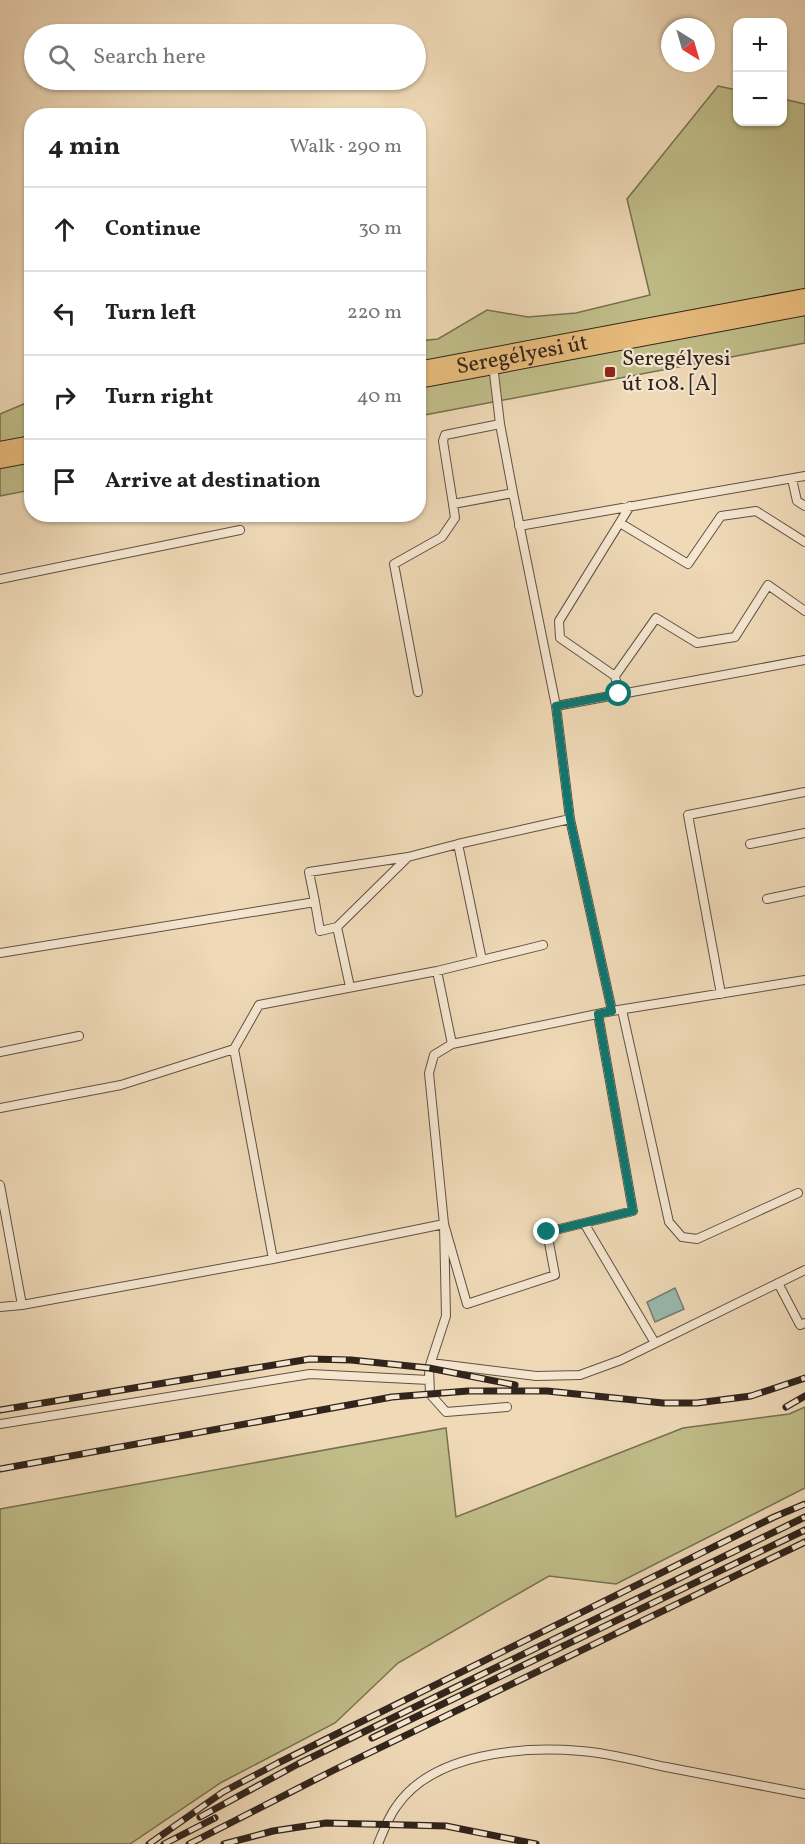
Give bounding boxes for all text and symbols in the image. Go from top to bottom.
north arrow [661,18,715,72]
map controls [733,18,787,126]
button: + [733,18,787,72]
search box [24,24,426,90]
icon: search [45,41,78,74]
text: Search here [93,42,206,73]
button: − [733,72,787,126]
text: 4 min [48,129,120,165]
text: Walk · 290 m [290,133,402,161]
icon: ahead [48,213,81,246]
text: Continue [105,214,201,245]
text: 30 m [358,215,402,243]
icon: left [48,297,81,330]
text: Turn left [105,298,196,329]
text: 220 m [347,299,402,327]
street label: Seregélyesi út [454,328,591,383]
place label: Seregélyesi út 108. [A] [622,344,731,400]
marker: Seregélyesi út 108. [A] [603,365,617,379]
icon: right [48,381,81,414]
text: Turn right [105,382,213,413]
text: 40 m [357,383,402,411]
icon: arrive [48,465,81,498]
text: Arrive at destination [105,466,321,497]
route start [605,680,631,706]
route end [533,1218,559,1244]

